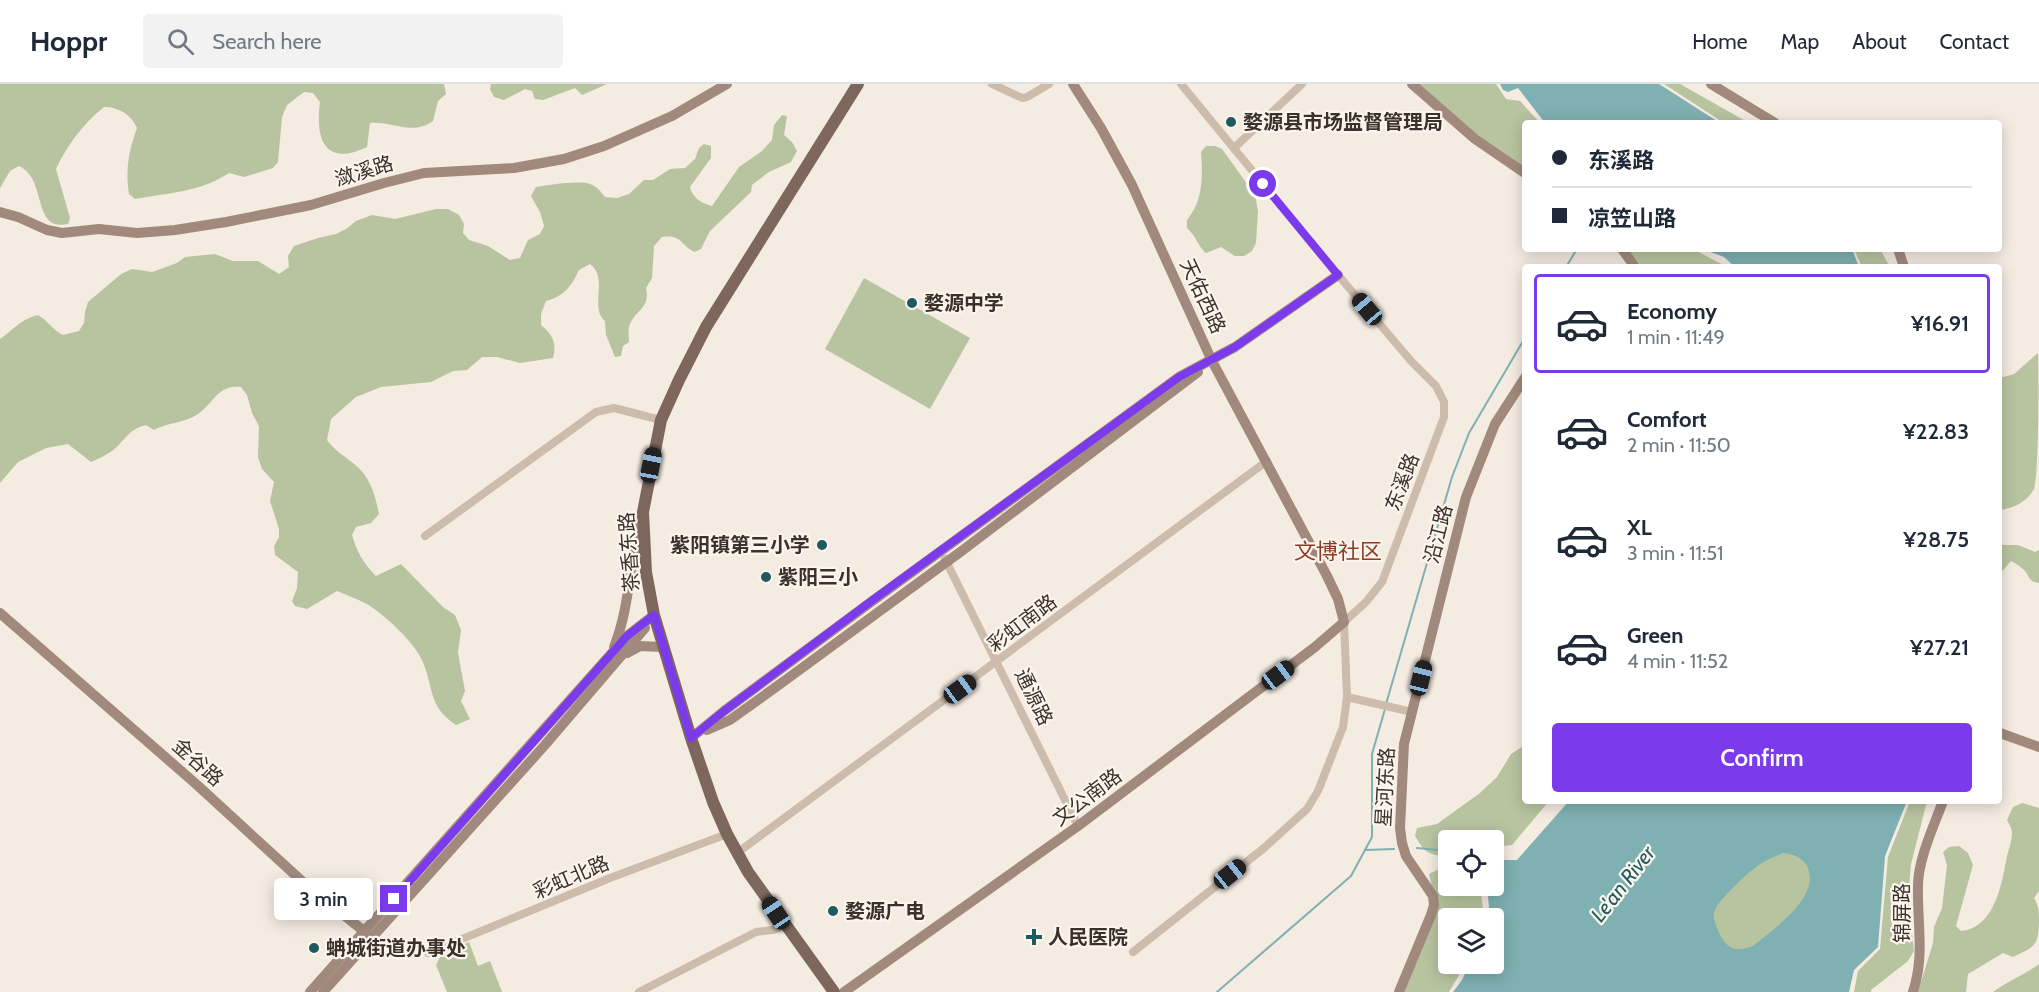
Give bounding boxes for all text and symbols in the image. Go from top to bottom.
search box [143,14,563,68]
text: Hoppr [30,24,107,58]
icon: search [164,25,197,58]
text: Search here [212,28,322,55]
text: Home [1692,29,1748,54]
text: Map [1781,29,1819,54]
text: About [1852,29,1906,54]
text: Contact [1939,29,2009,54]
place label: 婺源县市场监督管理局 [1243,110,1443,134]
marker: 婺源县市场监督管理局 [1224,115,1238,129]
text: 东溪路 [1588,147,1654,174]
street label: 潋溪路 [332,151,396,191]
route start [1249,170,1276,197]
text: 凉笠山路 [1588,205,1676,232]
street label: 天佑西路 [1175,255,1231,337]
car [1349,289,1385,329]
place label: 婺源中学 [924,291,1004,315]
marker: 婺源中学 [905,296,919,310]
icon: car [1555,297,1609,351]
text: Economy [1627,298,1717,325]
text: ¥16.91 [1911,310,1969,337]
text: 1 min · 11:49 [1627,325,1725,349]
icon: car [1555,405,1609,459]
text: Comfort [1627,406,1706,433]
text: ¥22.83 [1903,418,1969,445]
text: 2 min · 11:50 [1627,433,1731,457]
car [639,446,663,484]
street label: 东溪路 [1380,450,1424,514]
street label: 沿江路 [1419,502,1457,566]
street label: 茶香东路 [614,511,644,593]
icon: car [1555,513,1609,567]
text: XL [1627,514,1652,541]
text: ¥28.75 [1903,526,1969,553]
place label: 紫阳镇第三小学 [670,533,810,557]
marker: 紫阳镇第三小学 [815,538,829,552]
district label: 文博社区 [1294,538,1382,565]
text: 3 min · 11:51 [1627,541,1724,565]
place label: 紫阳三小 [778,565,858,589]
marker: 紫阳三小 [759,570,773,584]
street label: 彩虹南路 [983,589,1061,657]
icon: car [1555,621,1609,675]
text: Green [1627,622,1683,649]
text: ¥27.21 [1910,634,1969,661]
text: 4 min · 11:52 [1627,649,1728,673]
car [1258,657,1298,693]
car [1408,658,1434,698]
street label: 通源路 [1010,665,1058,729]
car [940,671,980,707]
button: Confirm [1552,723,1972,792]
street label: 金谷路 [168,733,228,791]
street label: 星河东路 [1371,746,1399,828]
street label: 文公南路 [1048,763,1126,831]
map controls [1438,830,1504,974]
button: locate [1438,830,1504,896]
water label: Le'an River [1585,840,1661,927]
street label: 彩虹北路 [529,850,613,904]
car [1210,856,1250,892]
callout: 3 min [274,878,373,920]
street label: 锦屏路 [1890,883,1914,943]
route end [380,885,407,912]
text: 3 min [299,887,348,911]
car [758,893,794,933]
place label: 婺源广电 [845,899,925,923]
marker: 婺源广电 [826,904,840,918]
button: layers [1438,908,1504,974]
place label: 人民医院 [1048,925,1128,949]
marker: 人民医院 [1025,928,1043,946]
place label: 蚺城街道办事处 [326,936,466,960]
marker: 蚺城街道办事处 [307,941,321,955]

